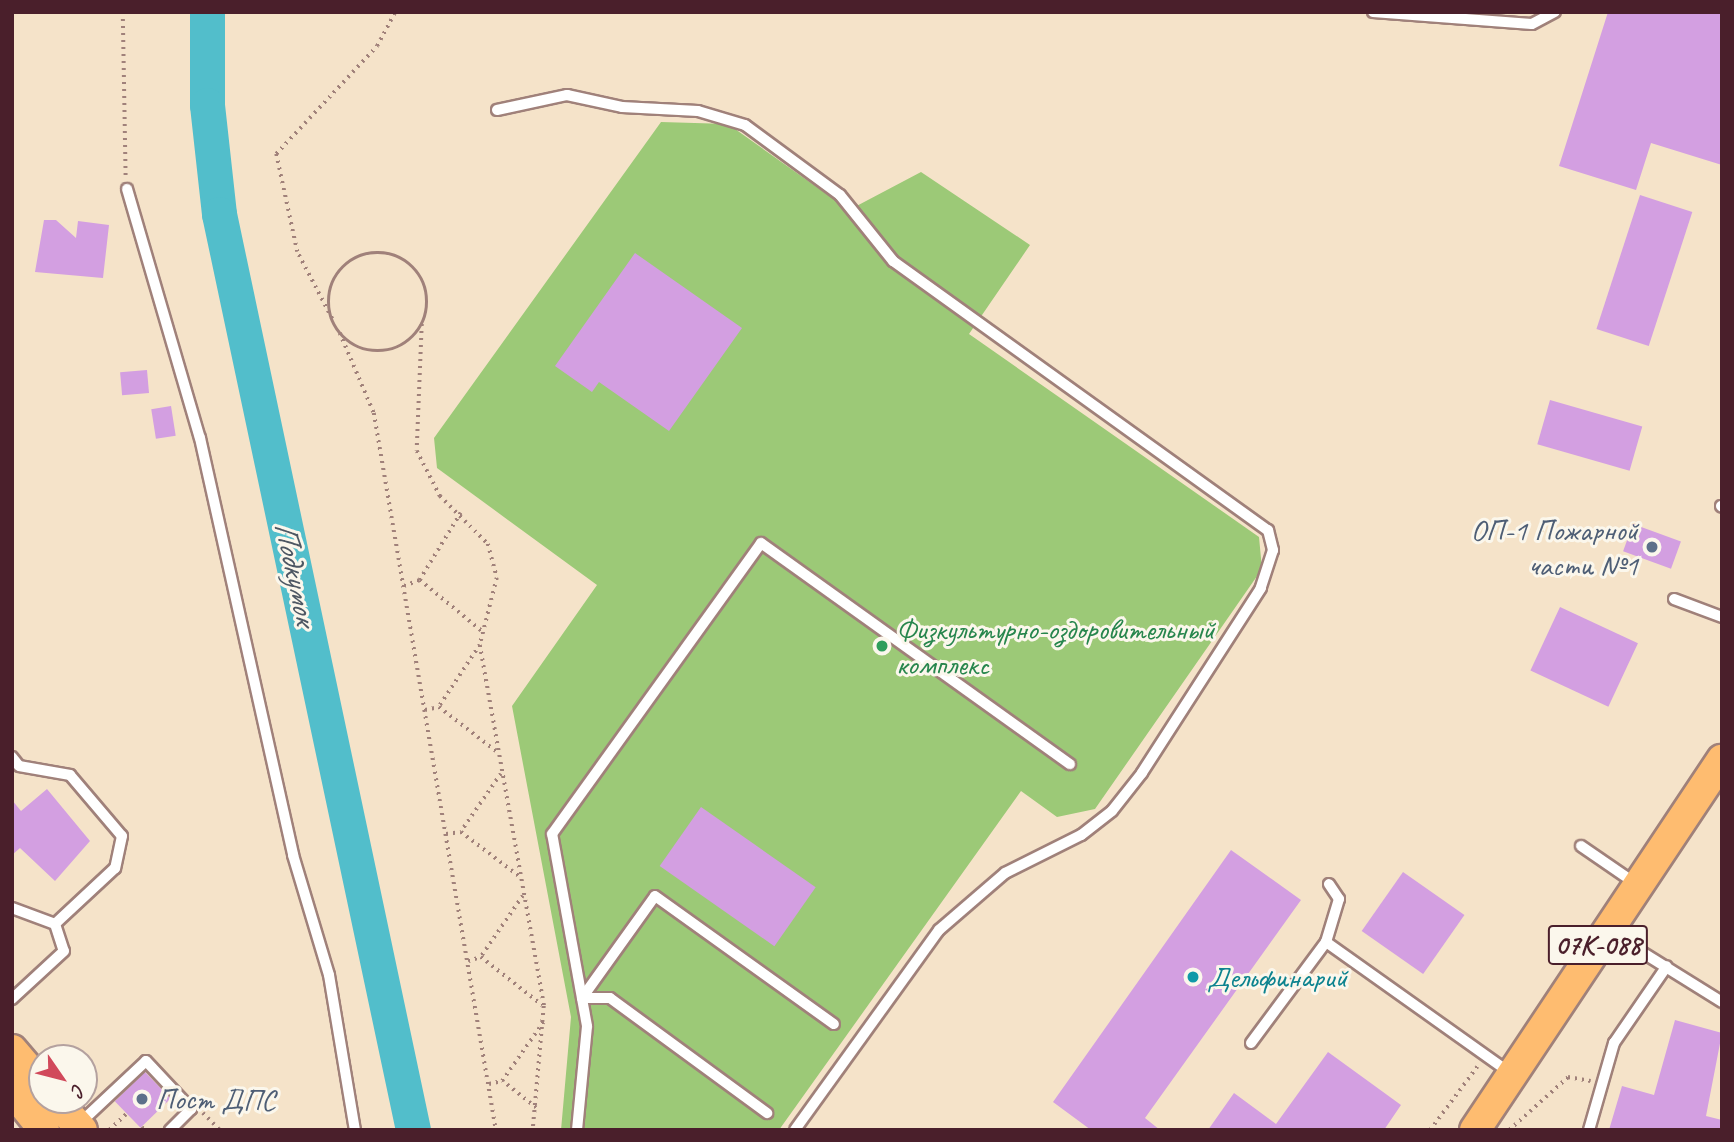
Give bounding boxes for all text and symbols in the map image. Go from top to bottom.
place label: ОП-1 Пожарной части №1 [1471,512,1638,582]
water label: Подкумок [265,518,325,628]
marker: ОП-1 Пожарной части №1 [1644,539,1660,555]
place label: Физкультурно-оздоровительный комплекс [896,611,1215,682]
marker: Физкультурно-оздоровительный комплекс [874,638,890,654]
road number: 07К-088 [1547,920,1649,970]
place label: Дельфинарий [1207,959,1347,995]
marker: Дельфинарий [1185,969,1201,985]
north arrow [28,1044,98,1114]
text: С [66,1079,91,1101]
place label: Пост ДПС [156,1081,275,1117]
marker: Пост ДПС [134,1091,150,1107]

